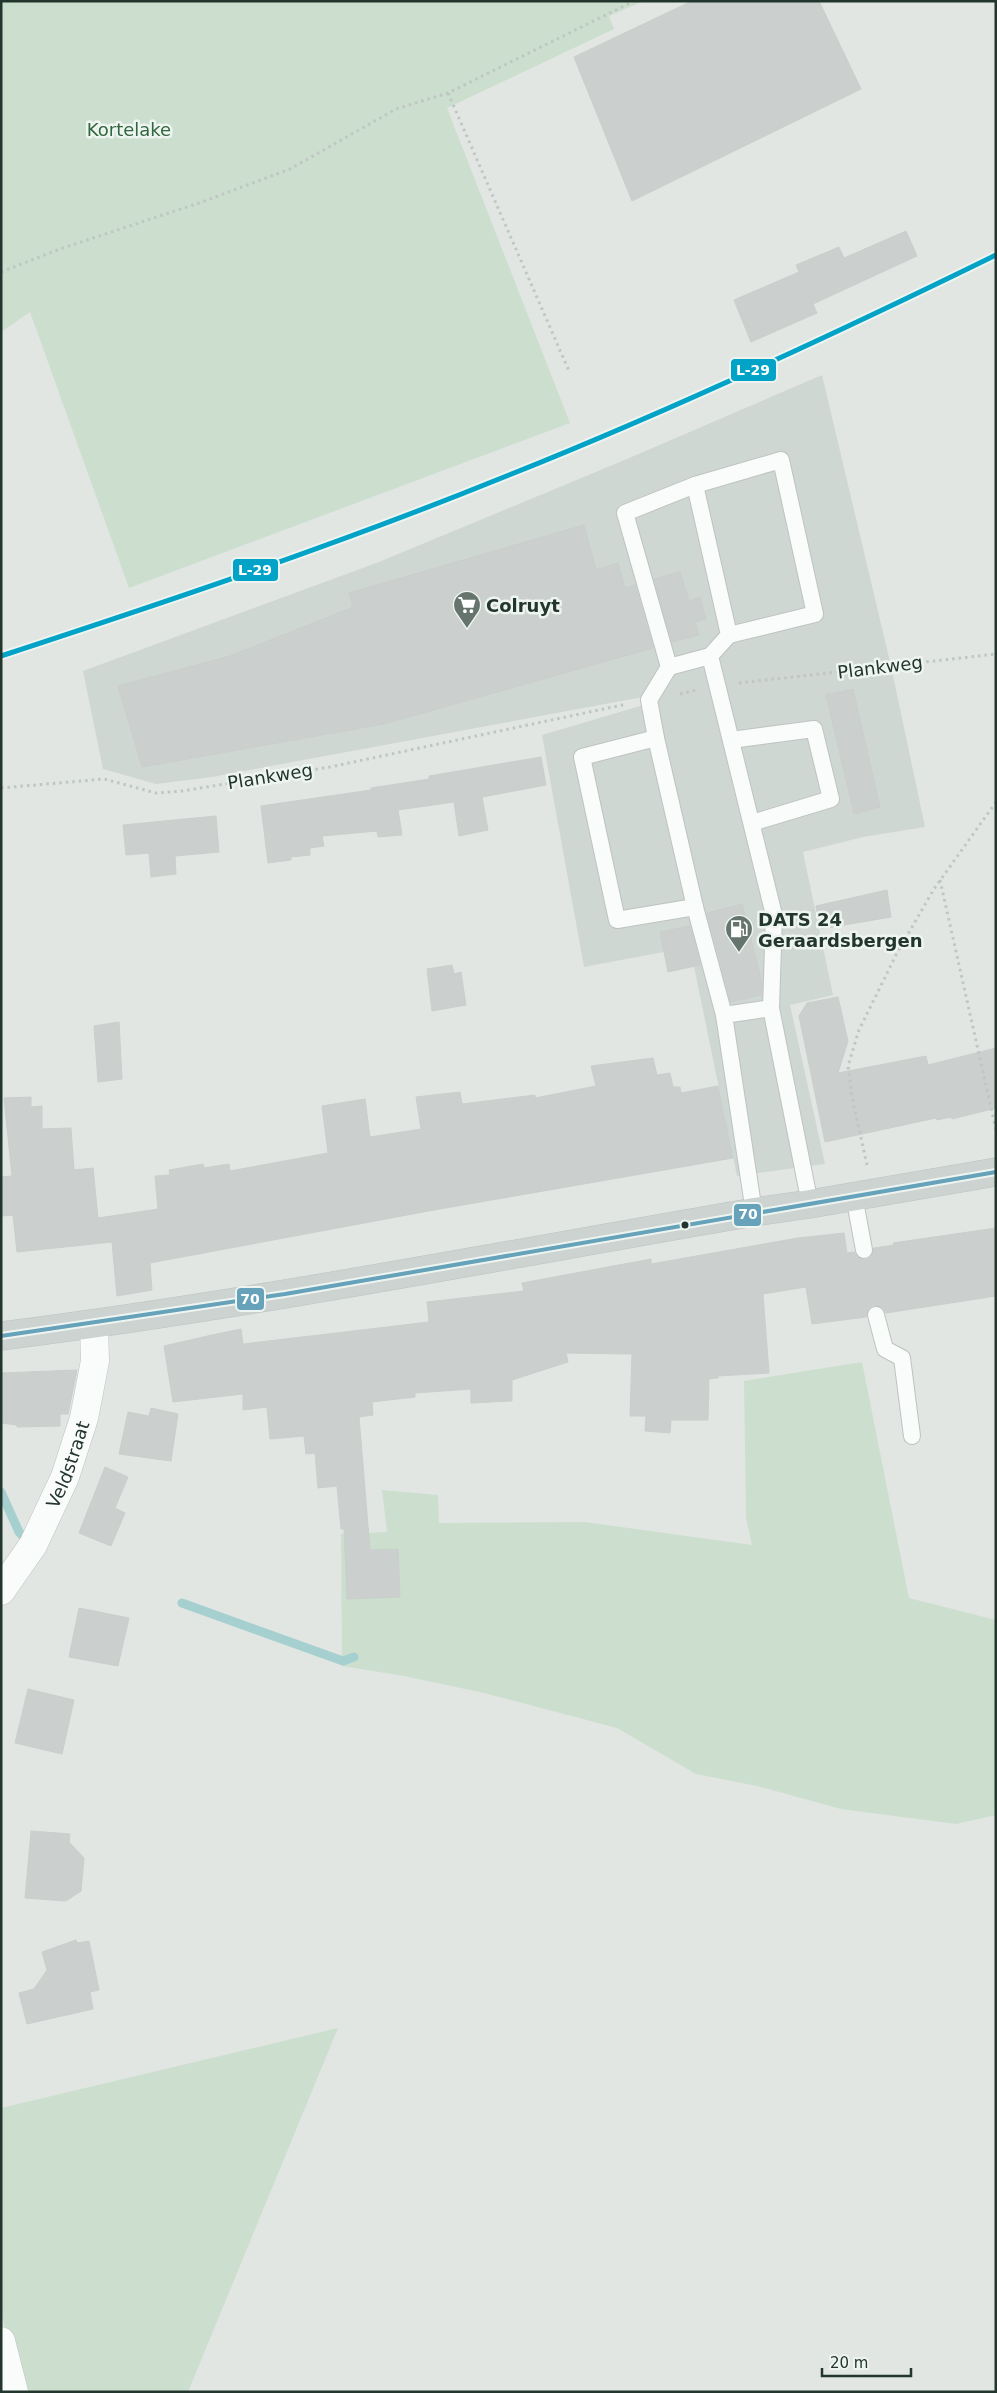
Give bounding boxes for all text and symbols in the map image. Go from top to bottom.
park label: Kortelake [87,119,171,140]
line badge: L-29 [730,358,777,382]
text: L-29 [736,362,770,378]
line badge: L-29 [232,558,279,582]
text: L-29 [238,562,272,578]
supermarket icon: Colruyt [452,590,482,629]
place label: Colruyt [486,595,560,616]
street label: Plankweg [836,651,924,683]
street label: Plankweg [226,759,314,793]
place label: DATS 24 Geraardsbergen [758,909,923,951]
fuel station icon: DATS 24 Geraardsbergen [724,914,754,953]
line badge: 70 [733,1203,762,1227]
text: 70 [738,1206,758,1222]
unlabelled marker [680,1220,690,1230]
line badge: 70 [236,1287,265,1311]
text: 70 [240,1291,260,1307]
street label: Veldstraat [41,1418,93,1511]
scale bar [822,2346,911,2378]
text: 20 m [830,2354,868,2372]

